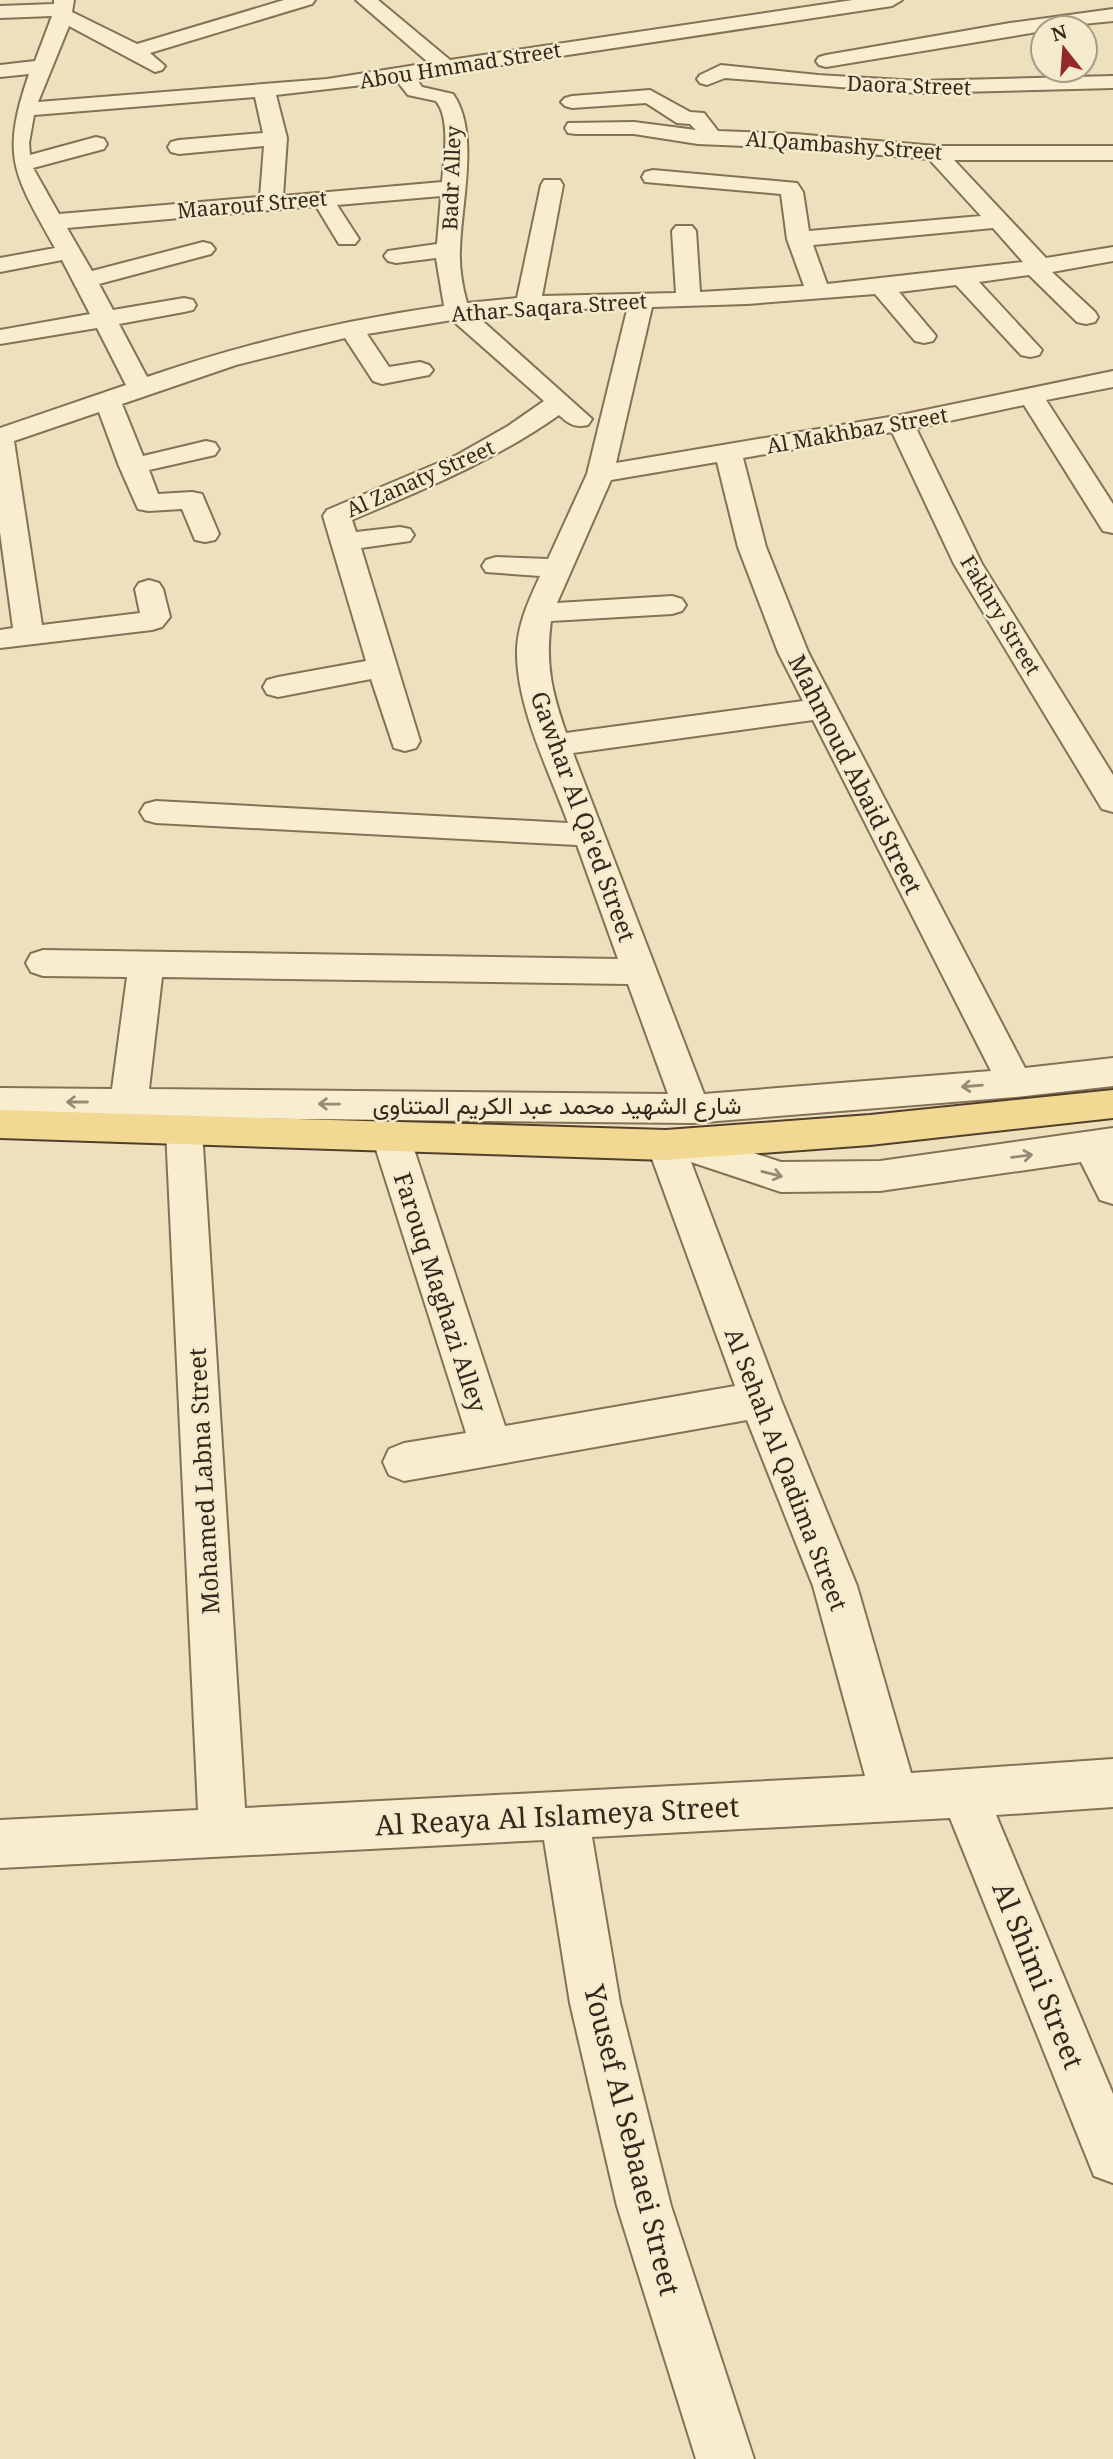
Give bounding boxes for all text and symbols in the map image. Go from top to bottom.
north arrow [1029,14,1099,84]
text: N [1048,18,1070,47]
street label: Abou Hmmad Street [357,35,563,95]
street label: Daora Street [846,69,972,101]
street label: Al Qambashy Street [745,124,943,166]
street label: Badr Alley [435,125,467,231]
street label: Maarouf Street [176,183,328,225]
street label: Athar Saqara Street [450,286,648,328]
street label: Al Makhbaz Street [764,400,950,460]
street label: Al Zanaty Street [341,433,499,523]
street label: Fakhry Street [954,550,1048,680]
street label: Mahmoud Abaid Street [781,649,931,899]
street label: Gawhar Al Qa'ed Street [523,686,645,946]
one-way arrow [961,1080,984,1093]
street label: شارع الشهيد محمد عبد الكريم المتناوى [373,1088,742,1122]
one-way arrow [66,1095,89,1109]
one-way arrow [318,1097,341,1111]
one-way arrow [1011,1149,1033,1162]
street label: Farouq Maghazi Alley [387,1168,495,1416]
one-way arrow [760,1168,783,1181]
street label: Al Sehah Al Qadima Street [718,1323,856,1615]
street label: Mohamed Labna Street [180,1347,226,1615]
street label: Al Reaya Al Islameya Street [374,1786,740,1844]
street label: Al Shimi Street [984,1876,1094,2074]
street label: Yousef Al Sebaaei Street [576,1980,690,2299]

